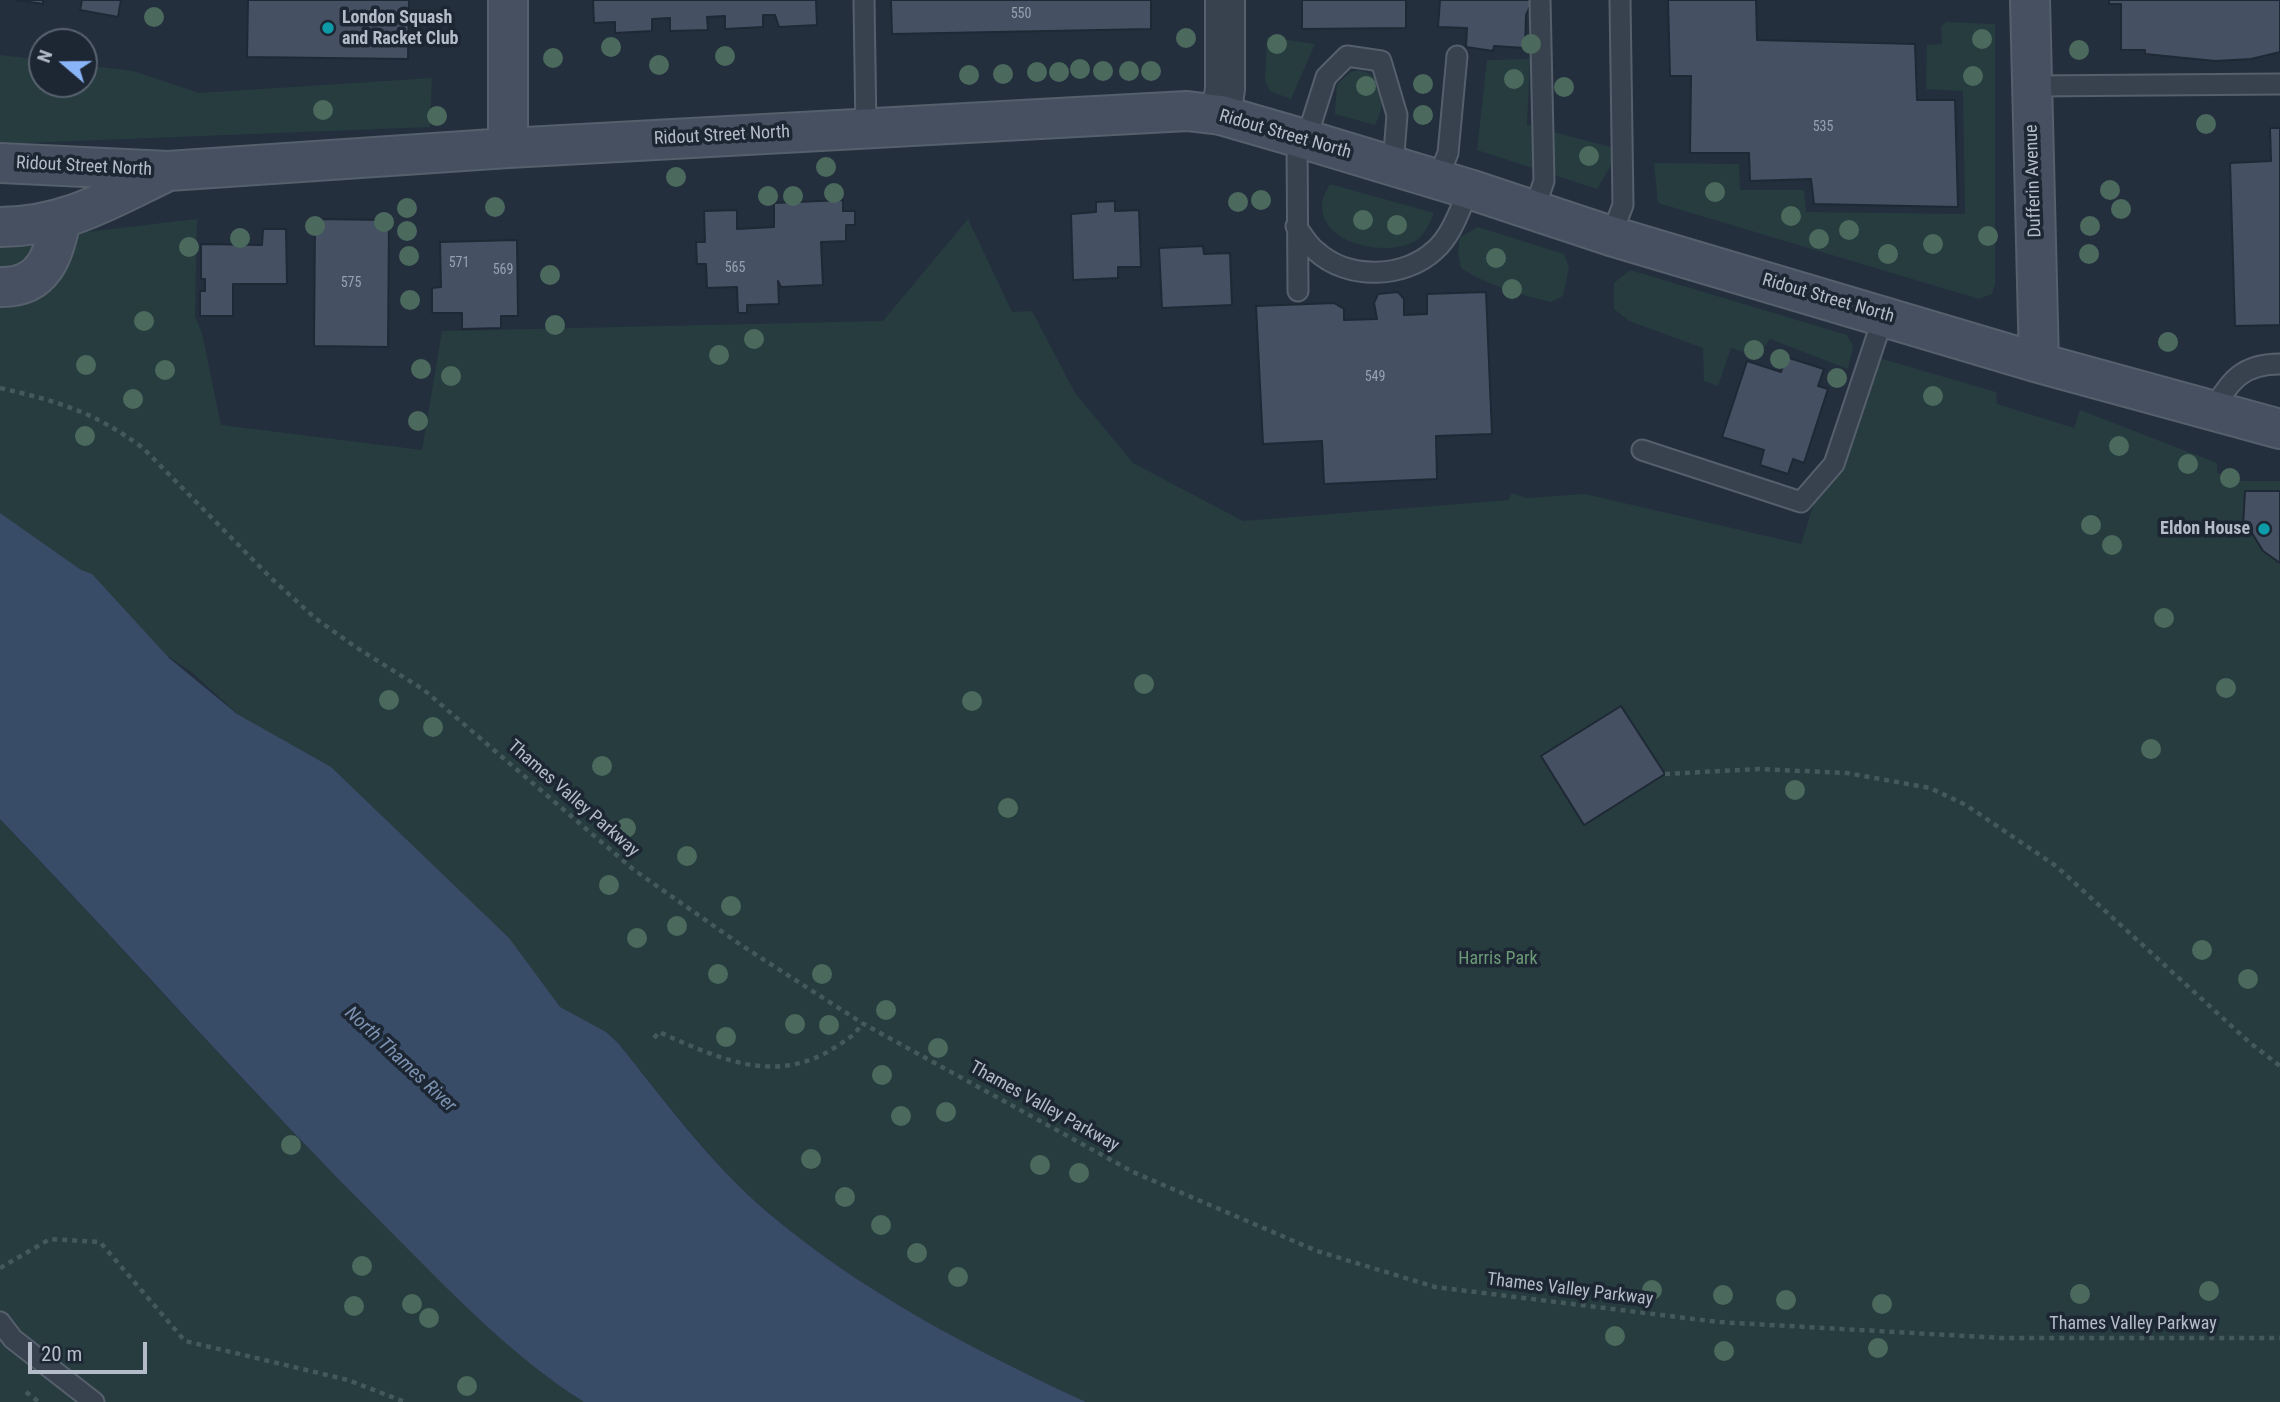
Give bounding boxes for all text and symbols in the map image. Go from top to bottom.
house number: 550 [1011,6,1031,22]
place label: London Squash and Racket Club [342,7,458,50]
marker: London Squash and Racket Club [320,20,336,36]
north arrow [28,28,98,98]
text: N [32,47,57,66]
street label: Ridout Street North [1217,106,1353,164]
house number: 535 [1813,119,1833,135]
street label: Ridout Street North [653,122,791,150]
street label: Dufferin Avenue [2021,124,2047,238]
street label: Ridout Street North [15,153,153,181]
house number: 571 [449,255,469,271]
house number: 565 [725,260,745,276]
house number: 569 [493,262,513,278]
street label: Ridout Street North [1760,270,1896,328]
house number: 575 [341,275,361,291]
house number: 549 [1365,369,1385,385]
place label: Eldon House [2160,518,2250,540]
marker: Eldon House [2256,521,2272,537]
street label: Thames Valley Parkway [503,736,643,862]
park label: Harris Park [1458,948,1538,970]
water label: North Thames River [340,1003,460,1117]
street label: Thames Valley Parkway [966,1057,1122,1157]
street label: Thames Valley Parkway [1486,1269,1654,1311]
street label: Thames Valley Parkway [2049,1313,2217,1335]
scale bar [32,1328,150,1372]
text: 20 m [41,1342,82,1366]

